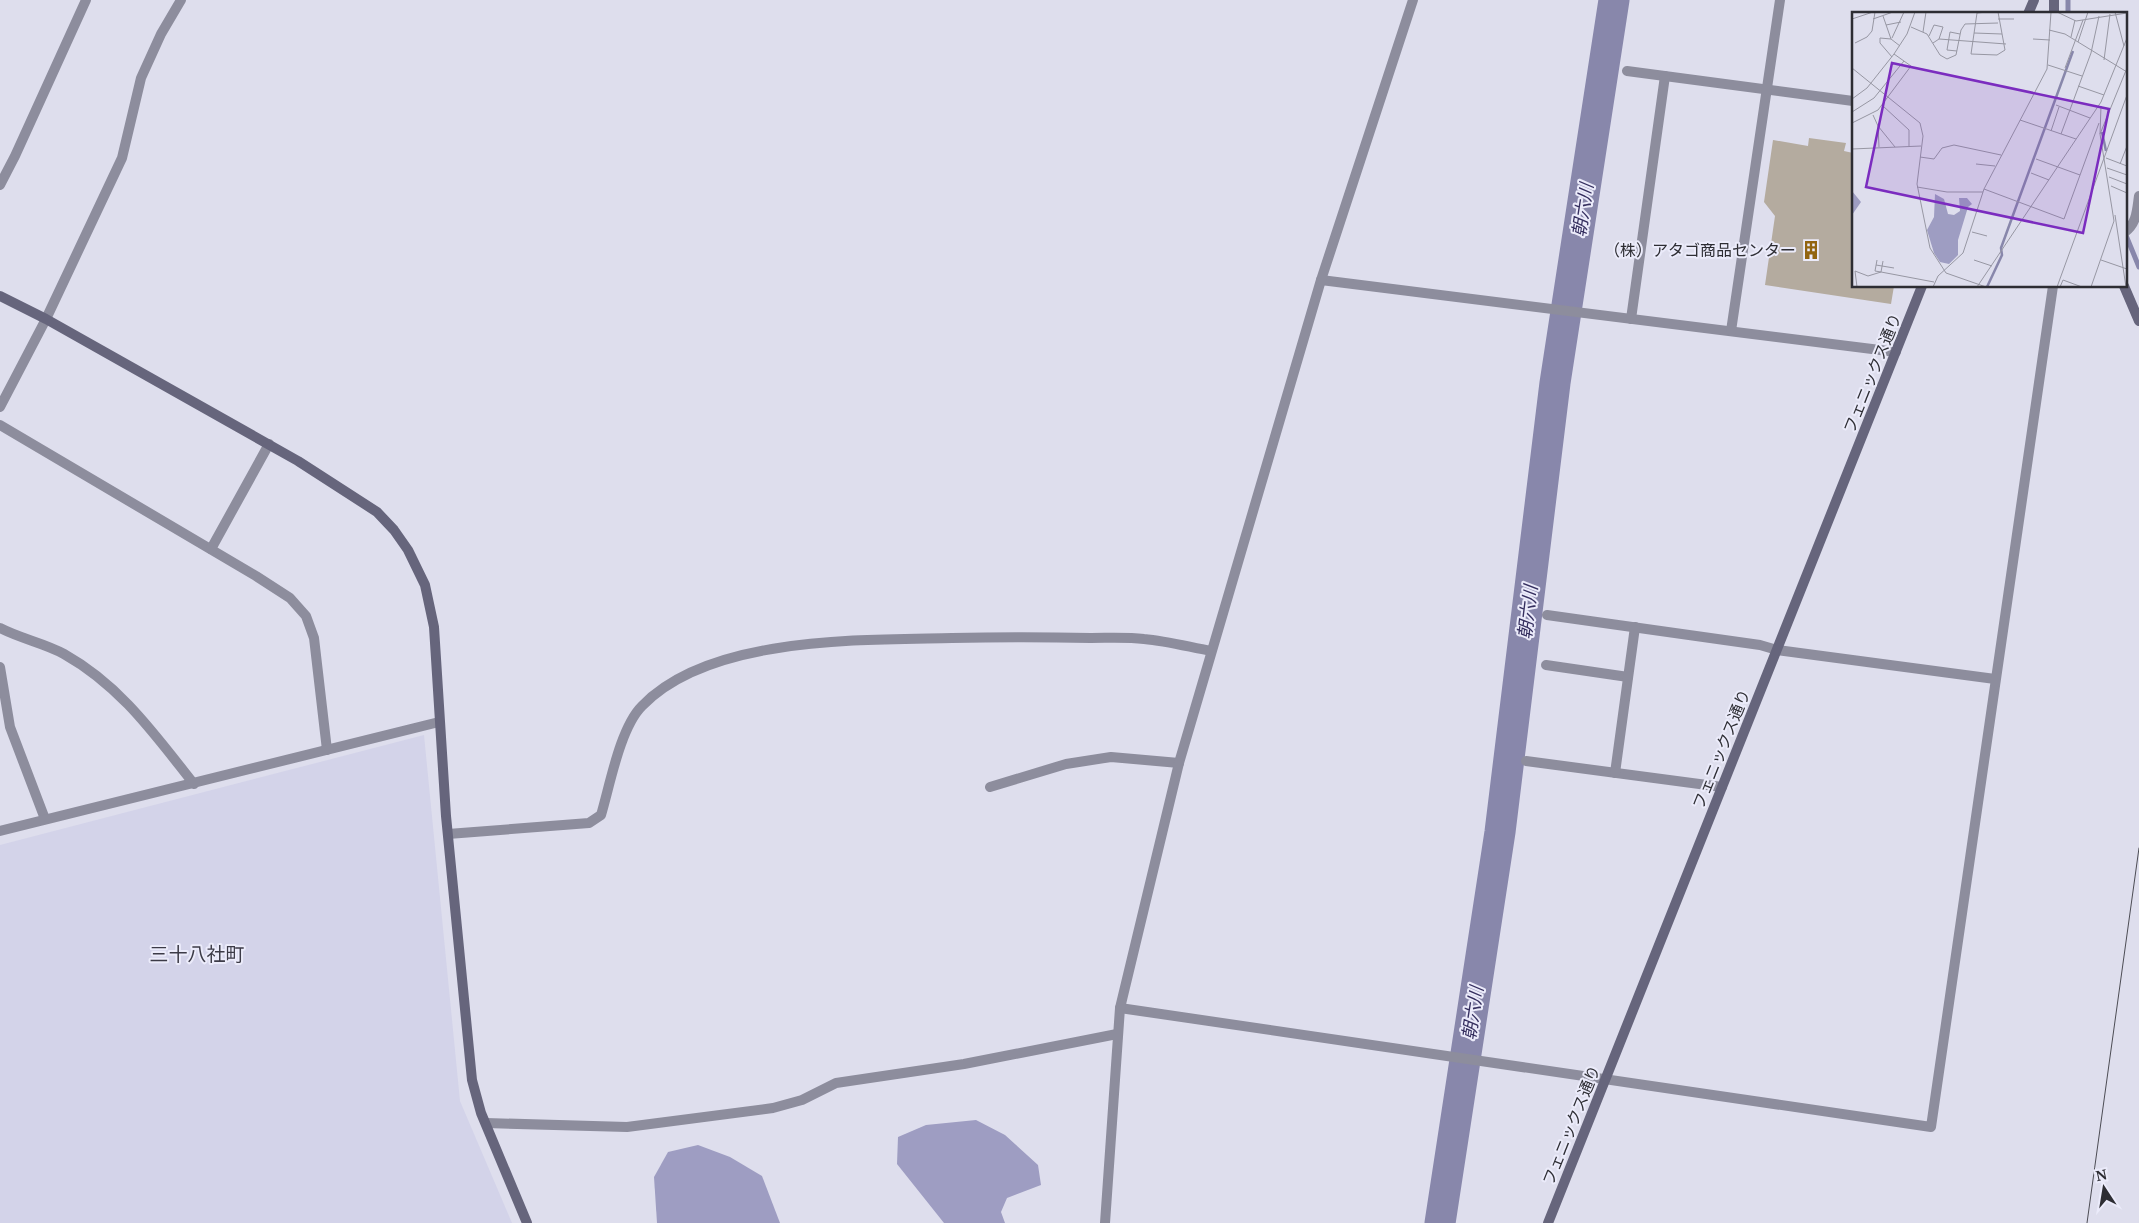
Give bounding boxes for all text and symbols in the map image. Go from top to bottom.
inset map [1852,12,2126,288]
water label: 朝六川 [1566,179,1598,239]
place label: （株）アタゴ商品センター [1604,239,1796,261]
building icon: （株）アタゴ商品センター [1800,239,1822,261]
street label: フェニックス通り [1838,310,1906,436]
water label: 朝六川 [1512,582,1542,640]
street label: フェニックス通り [1687,686,1755,812]
district label: 三十八社町 [149,941,245,967]
water label: 朝六川 [1456,982,1488,1042]
street label: フェニックス通り [1537,1062,1605,1188]
north arrow [2079,1163,2129,1213]
text: N [2094,1164,2109,1185]

